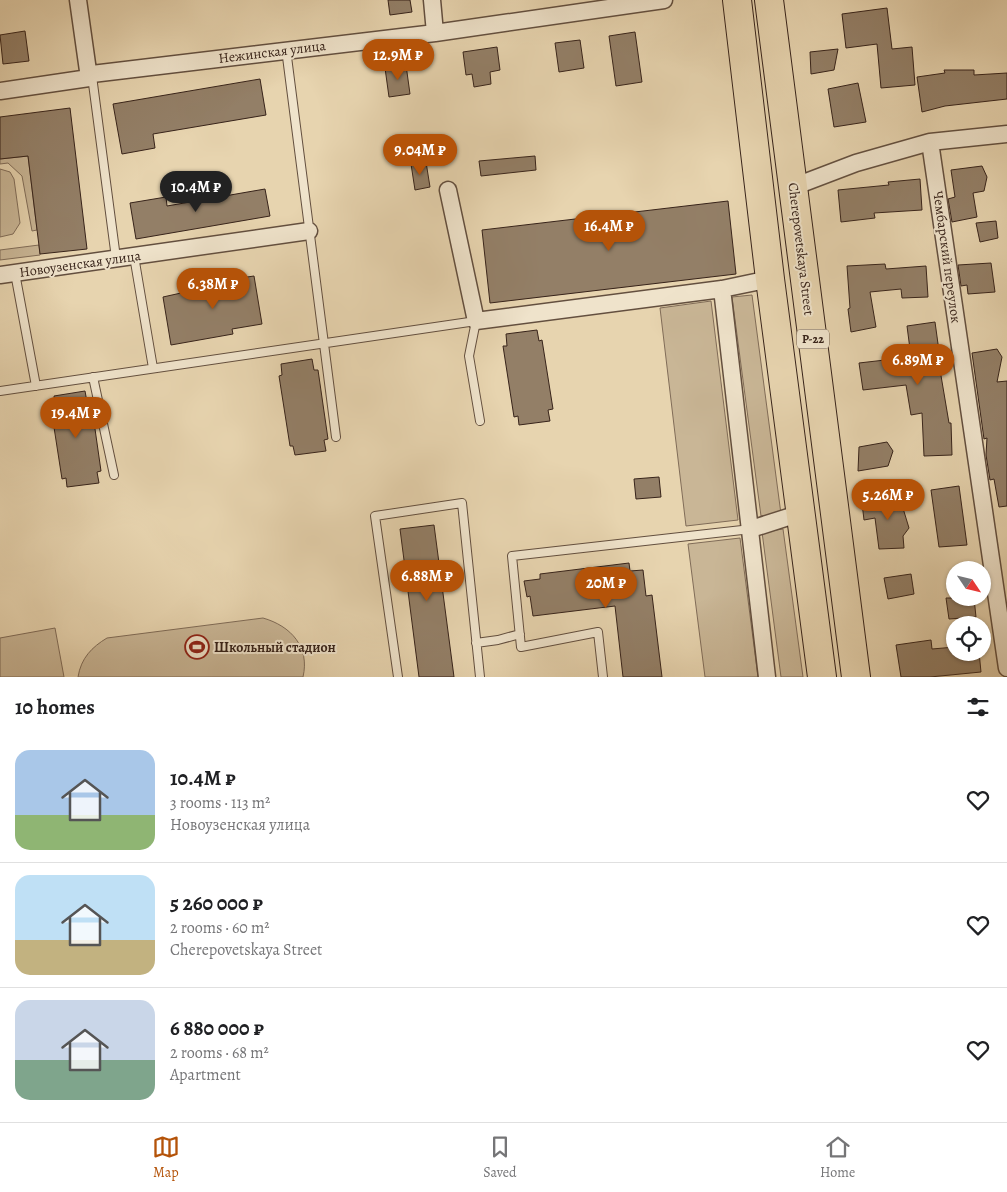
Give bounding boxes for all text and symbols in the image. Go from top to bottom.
street label: Нежинская улица [217,36,327,68]
pin: 12.9M ₽ [352,38,444,81]
text: 12.9M ₽ [373,44,423,66]
pin: 9.04M ₽ [374,134,466,176]
text: 9.04M ₽ [394,139,446,161]
pin: 10.4M ₽ [150,170,242,213]
text: 10.4M ₽ [171,176,221,198]
street label: Cherepovetskaya Street [783,182,819,317]
street label: Чембарский переулок [928,190,966,324]
pin: 16.4M ₽ [563,210,655,252]
text: 16.4M ₽ [584,215,634,237]
street label: Новоузенская улица [18,246,143,282]
pin: 6.38M ₽ [167,268,259,310]
text: 6.38M ₽ [188,273,238,295]
road number: Р-22 [797,329,829,348]
pin: 6.89M ₽ [872,344,964,386]
text: 6.89M ₽ [892,349,944,371]
pin: 19.4M ₽ [30,396,122,439]
text: 19.4M ₽ [51,402,101,424]
pin: 5.26M ₽ [842,478,934,521]
text: 5.26M ₽ [863,484,913,506]
pin: 6.88M ₽ [381,560,473,602]
north arrow [946,561,991,606]
map controls [946,561,991,661]
text: 6.88M ₽ [401,565,453,587]
pin: 20M ₽ [571,566,641,609]
text: 20M ₽ [586,572,626,594]
button: locate [946,616,991,661]
sports icon: Школьный стадион [184,634,210,660]
place label: Школьный стадион [214,638,336,657]
text: 10 homes [15,693,95,721]
icon: filters [964,693,992,721]
text: 10.4M ₽ [170,764,236,792]
icon: home [55,770,115,830]
icon: heart [964,786,992,814]
text: 3 rooms · 113 m² [170,792,270,814]
text: Новоузенская улица [170,814,310,836]
text: 5 260 000 ₽ [170,889,263,917]
icon: home [55,895,115,955]
icon: heart [964,911,992,939]
text: 2 rooms · 60 m² [170,917,270,939]
text: Cherepovetskaya Street [170,939,322,961]
text: 6 880 000 ₽ [170,1014,264,1042]
icon: home [55,1020,115,1080]
icon: heart [964,1036,992,1064]
text: 2 rooms · 68 m² [170,1042,269,1064]
text: Apartment [170,1064,241,1086]
tab: Map [152,1133,180,1182]
tab: Saved [483,1133,517,1182]
tab: Home [820,1133,855,1182]

